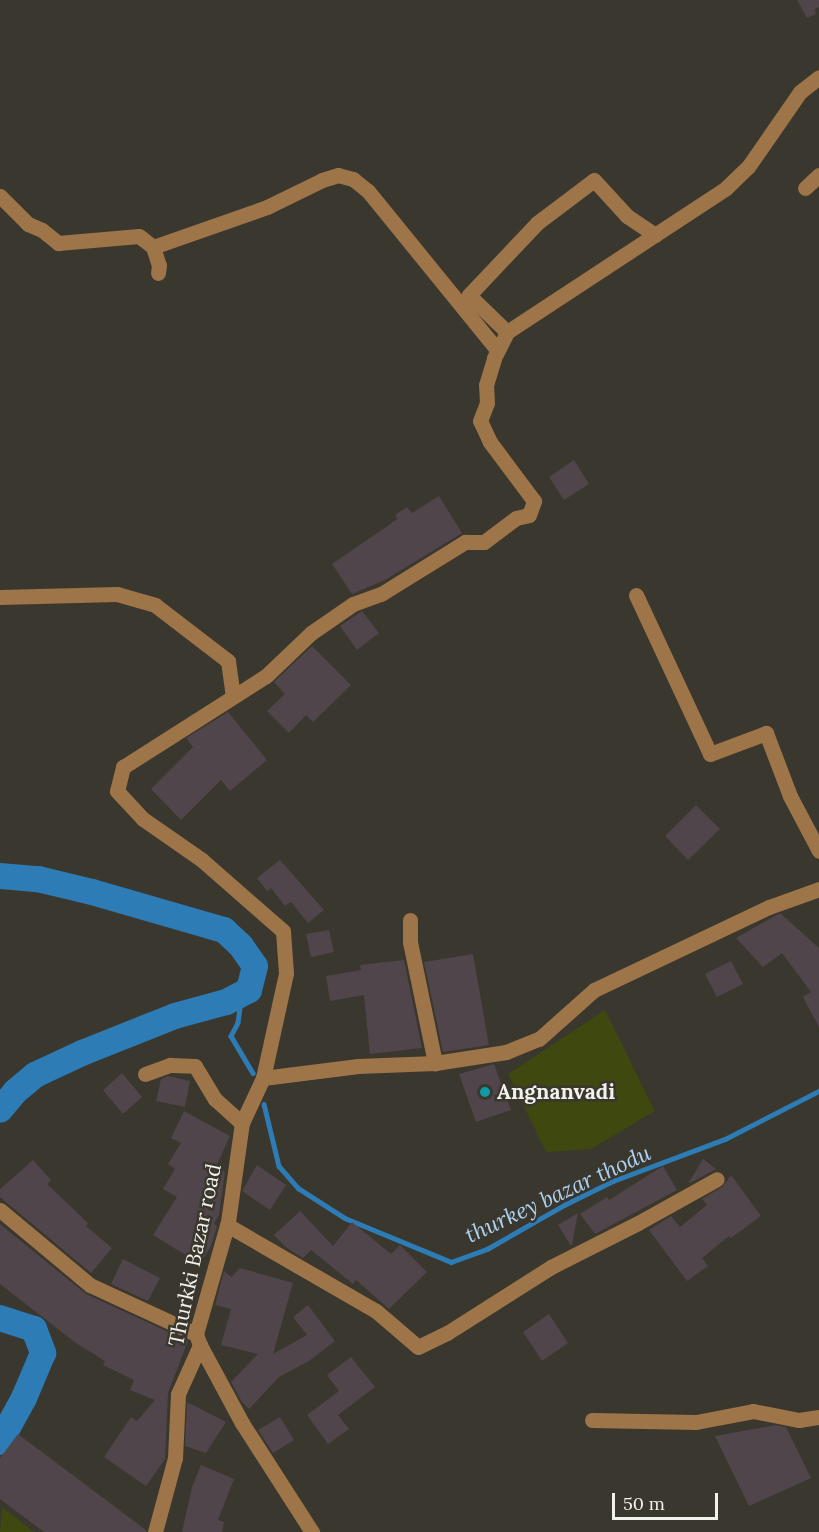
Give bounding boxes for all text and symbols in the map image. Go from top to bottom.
place label: Angnanvadi [497,1079,615,1105]
marker: Angnanvadi [478,1085,492,1099]
water label: thurkey bazar thodu [461,1139,655,1249]
street label: Thurkki Bazar road [163,1161,227,1349]
scale bar [615,1481,722,1519]
text: 50 m [623,1492,665,1515]

